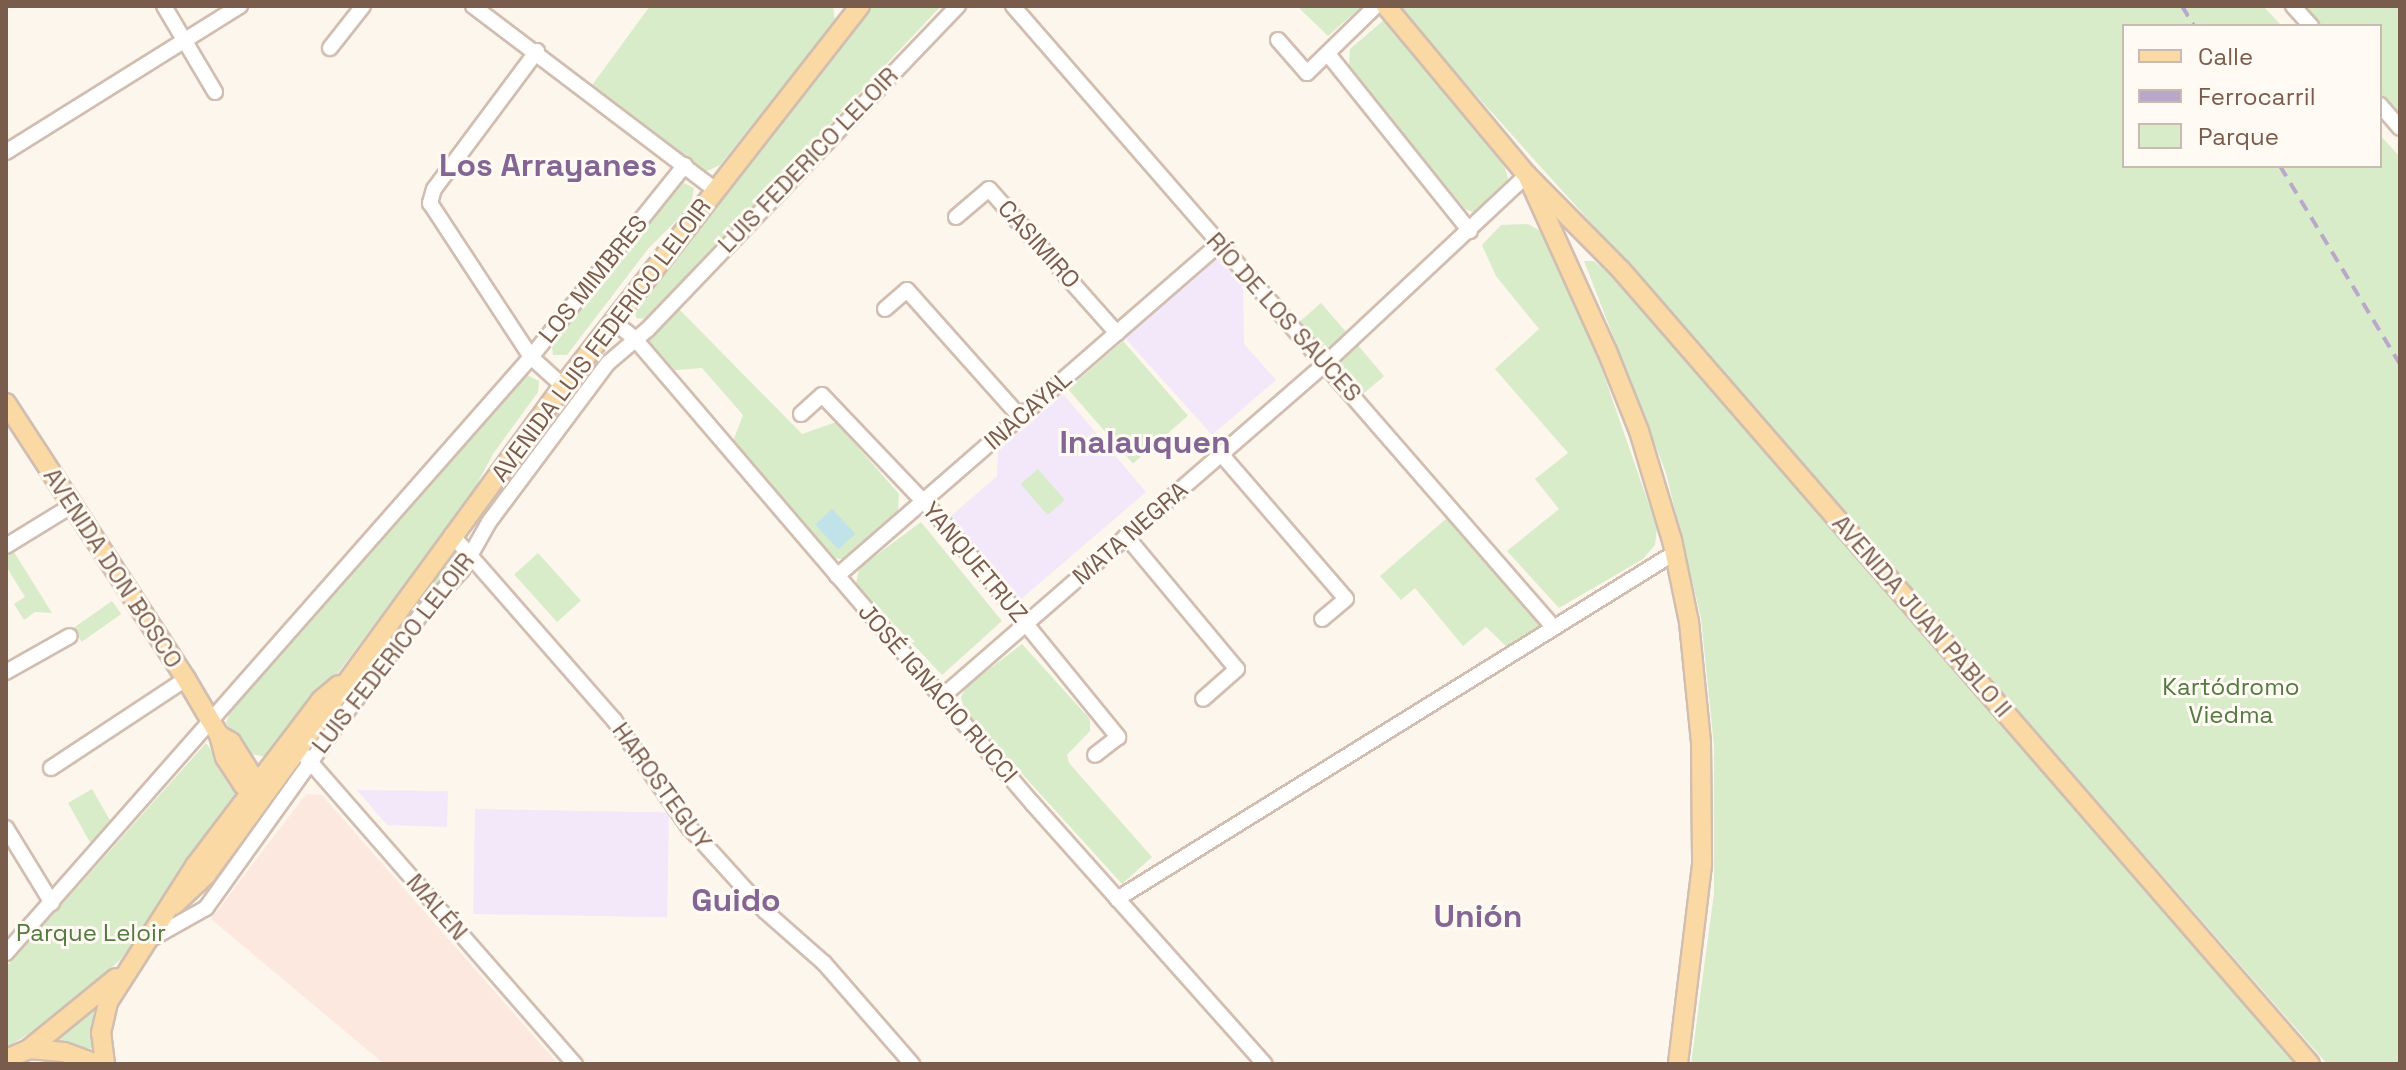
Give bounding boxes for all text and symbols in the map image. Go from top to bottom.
legend [2122,24,2382,168]
text: Calle [2198,41,2253,72]
street label: LUIS FEDERICO LELOIR [712,61,904,259]
text: Ferrocarril [2198,81,2316,112]
text: Parque [2198,121,2279,152]
district label: Los Arrayanes [439,146,657,184]
street label: AVENIDA LUIS FEDERICO LELOIR [485,193,717,487]
street label: CASIMIRO [992,194,1086,294]
street label: LOS MIMBRES [533,209,653,349]
street label: RÍO DE LOS SAUCES [1201,227,1367,407]
street label: INACAYAL [978,364,1078,456]
district label: Inalauquen [1059,423,1231,461]
street label: AVENIDA DON BOSCO [37,462,189,674]
street label: MATA NEGRA [1067,475,1193,591]
street label: YANQUETRUZ [916,496,1034,628]
street label: AVENIDA JUAN PABLO II [1826,509,2018,723]
street label: LUIS FEDERICO LELOIR [306,547,480,759]
street label: JOSÉ IGNACIO RUCCI [852,597,1024,789]
park label: Kartódromo Viedma [2162,673,2300,729]
street label: HAROSTEGUY [606,717,718,855]
street label: MALÉN [400,868,474,946]
district label: Guido [691,881,781,919]
district label: Unión [1433,897,1523,935]
park label: Parque Leloir [16,919,166,947]

